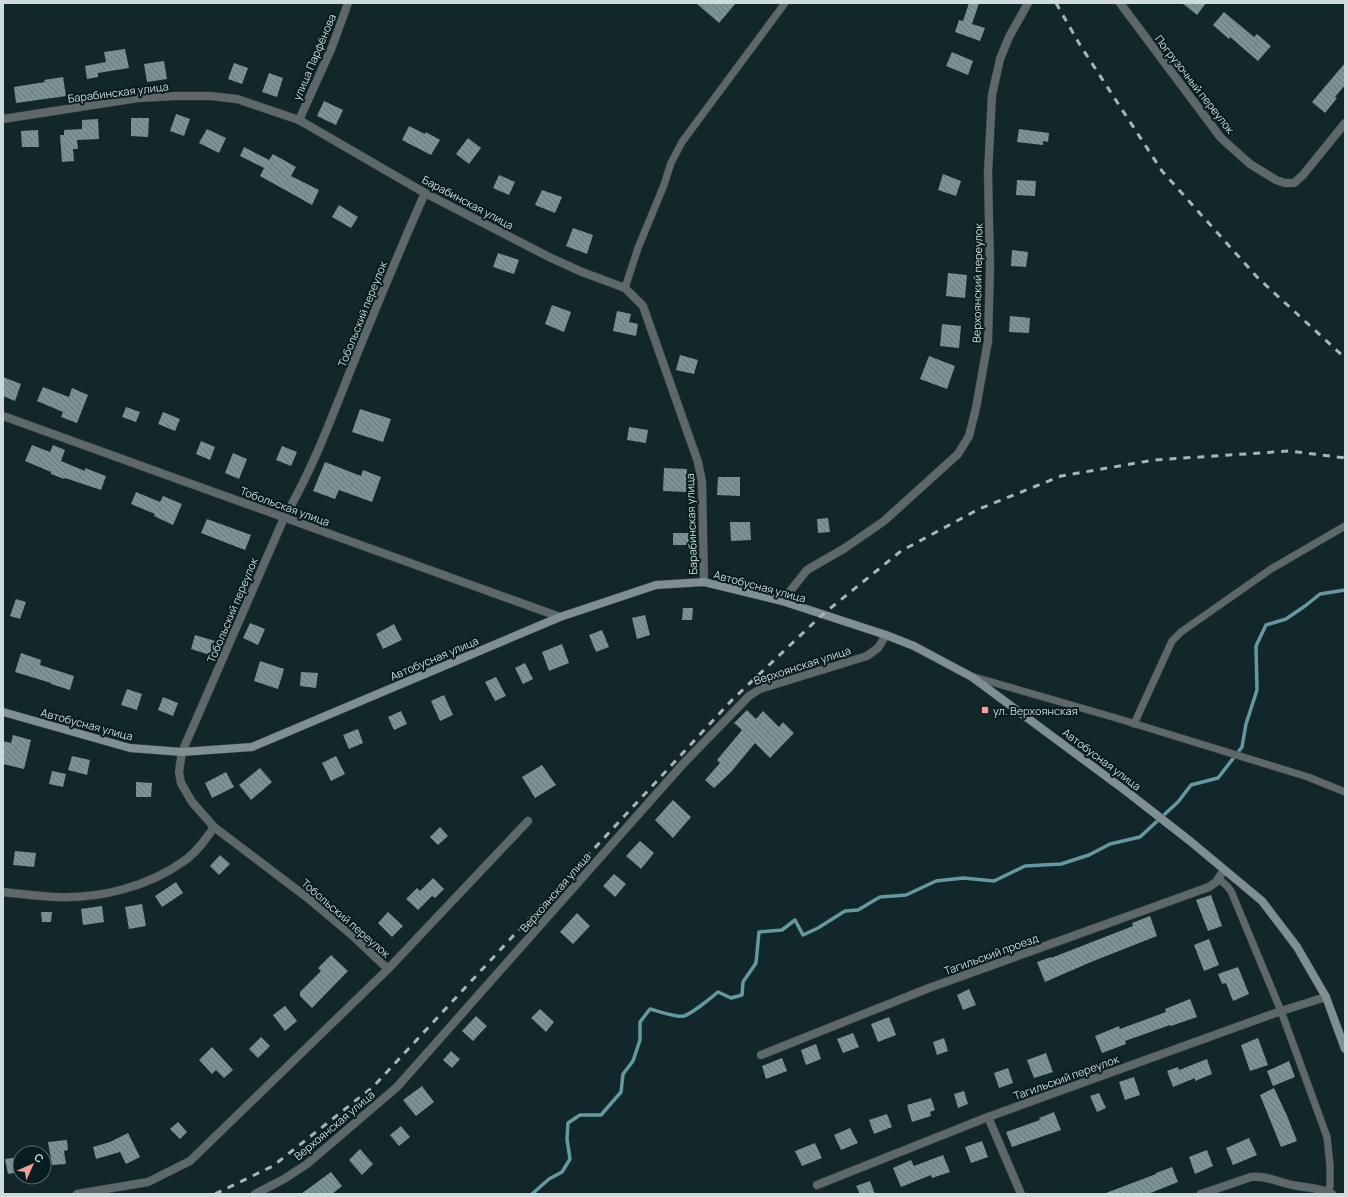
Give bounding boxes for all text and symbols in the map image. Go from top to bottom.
street label: улица Парфёнова [289,11,339,103]
street label: Погрузочный переулок [1152,32,1239,137]
street label: Барабинская улица [67,78,169,106]
street label: Барабинская улица [420,172,516,232]
street label: Верхоянский переулок [968,222,986,343]
street label: Тобольский переулок [334,258,390,369]
street label: Барабинская улица [682,473,700,575]
street label: Тобольская улица [238,483,332,529]
street label: Тобольский переулок [203,555,261,665]
street label: Автобусная улица [712,567,808,605]
street label: Автобусная улица [387,633,481,683]
street label: Верхоянская улица [752,642,852,688]
place label: ул. Верхоянская [993,703,1078,718]
street label: Автобусная улица [39,705,135,743]
marker: ул. Верхоянская [980,705,990,715]
street label: Автобусная улица [1060,725,1144,793]
street label: Верхоянская улица [516,849,594,935]
street label: Тобольский переулок [298,875,394,961]
street label: Тагильский проезд [942,930,1041,978]
street label: Тагильский переулок [1011,1051,1121,1103]
street label: Верхоянская улица [290,1087,378,1163]
north arrow [12,1145,52,1185]
text: С [31,1149,48,1166]

